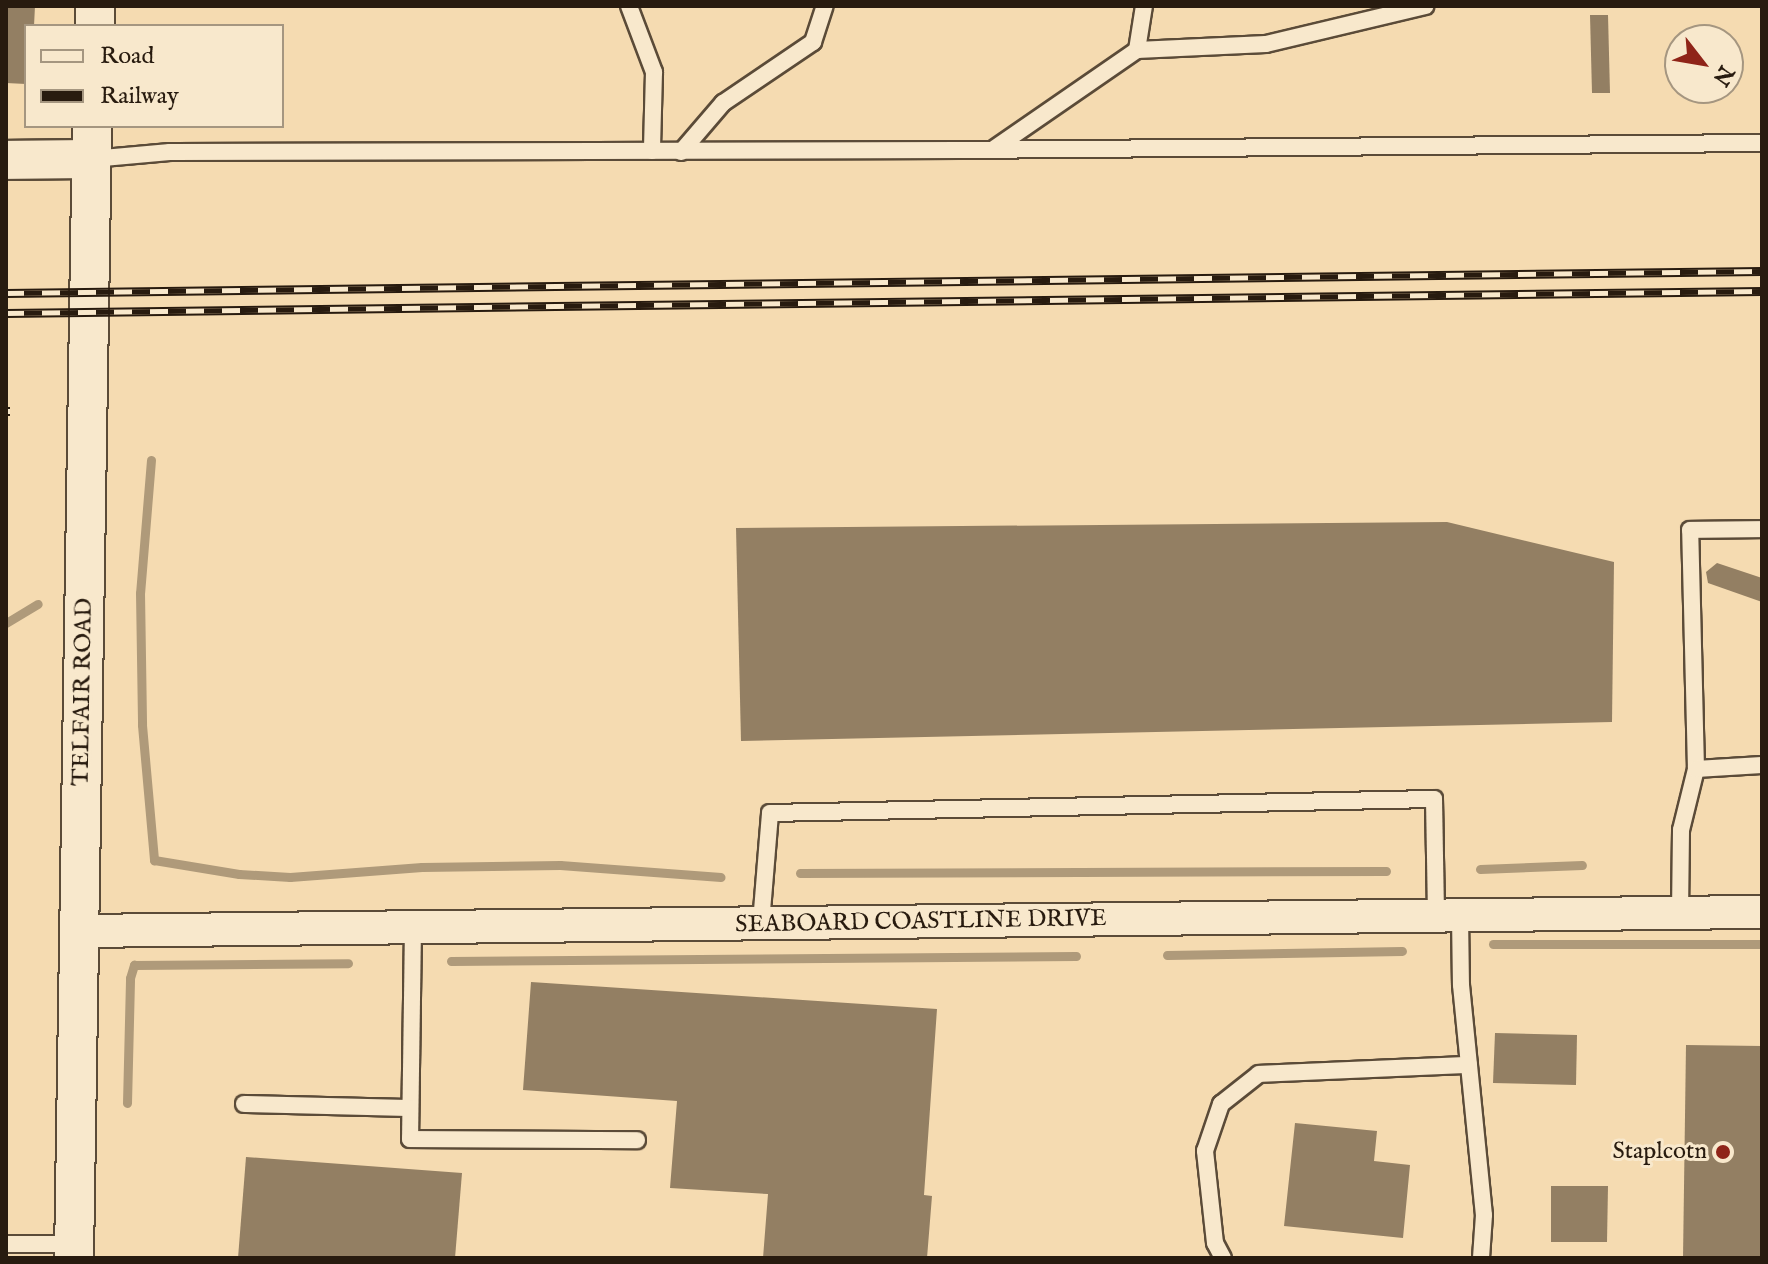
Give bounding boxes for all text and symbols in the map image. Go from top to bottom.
legend [24,24,284,128]
north arrow [1664,24,1744,104]
text: Road [100,41,154,72]
text: N [1706,60,1740,91]
text: Railway [100,81,179,112]
street label: TELFAIR ROAD [67,598,99,786]
street label: SEABOARD COASTLINE DRIVE [735,904,1107,940]
place label: Staplcotn [1612,1138,1707,1166]
marker: Staplcotn [1714,1143,1732,1161]

